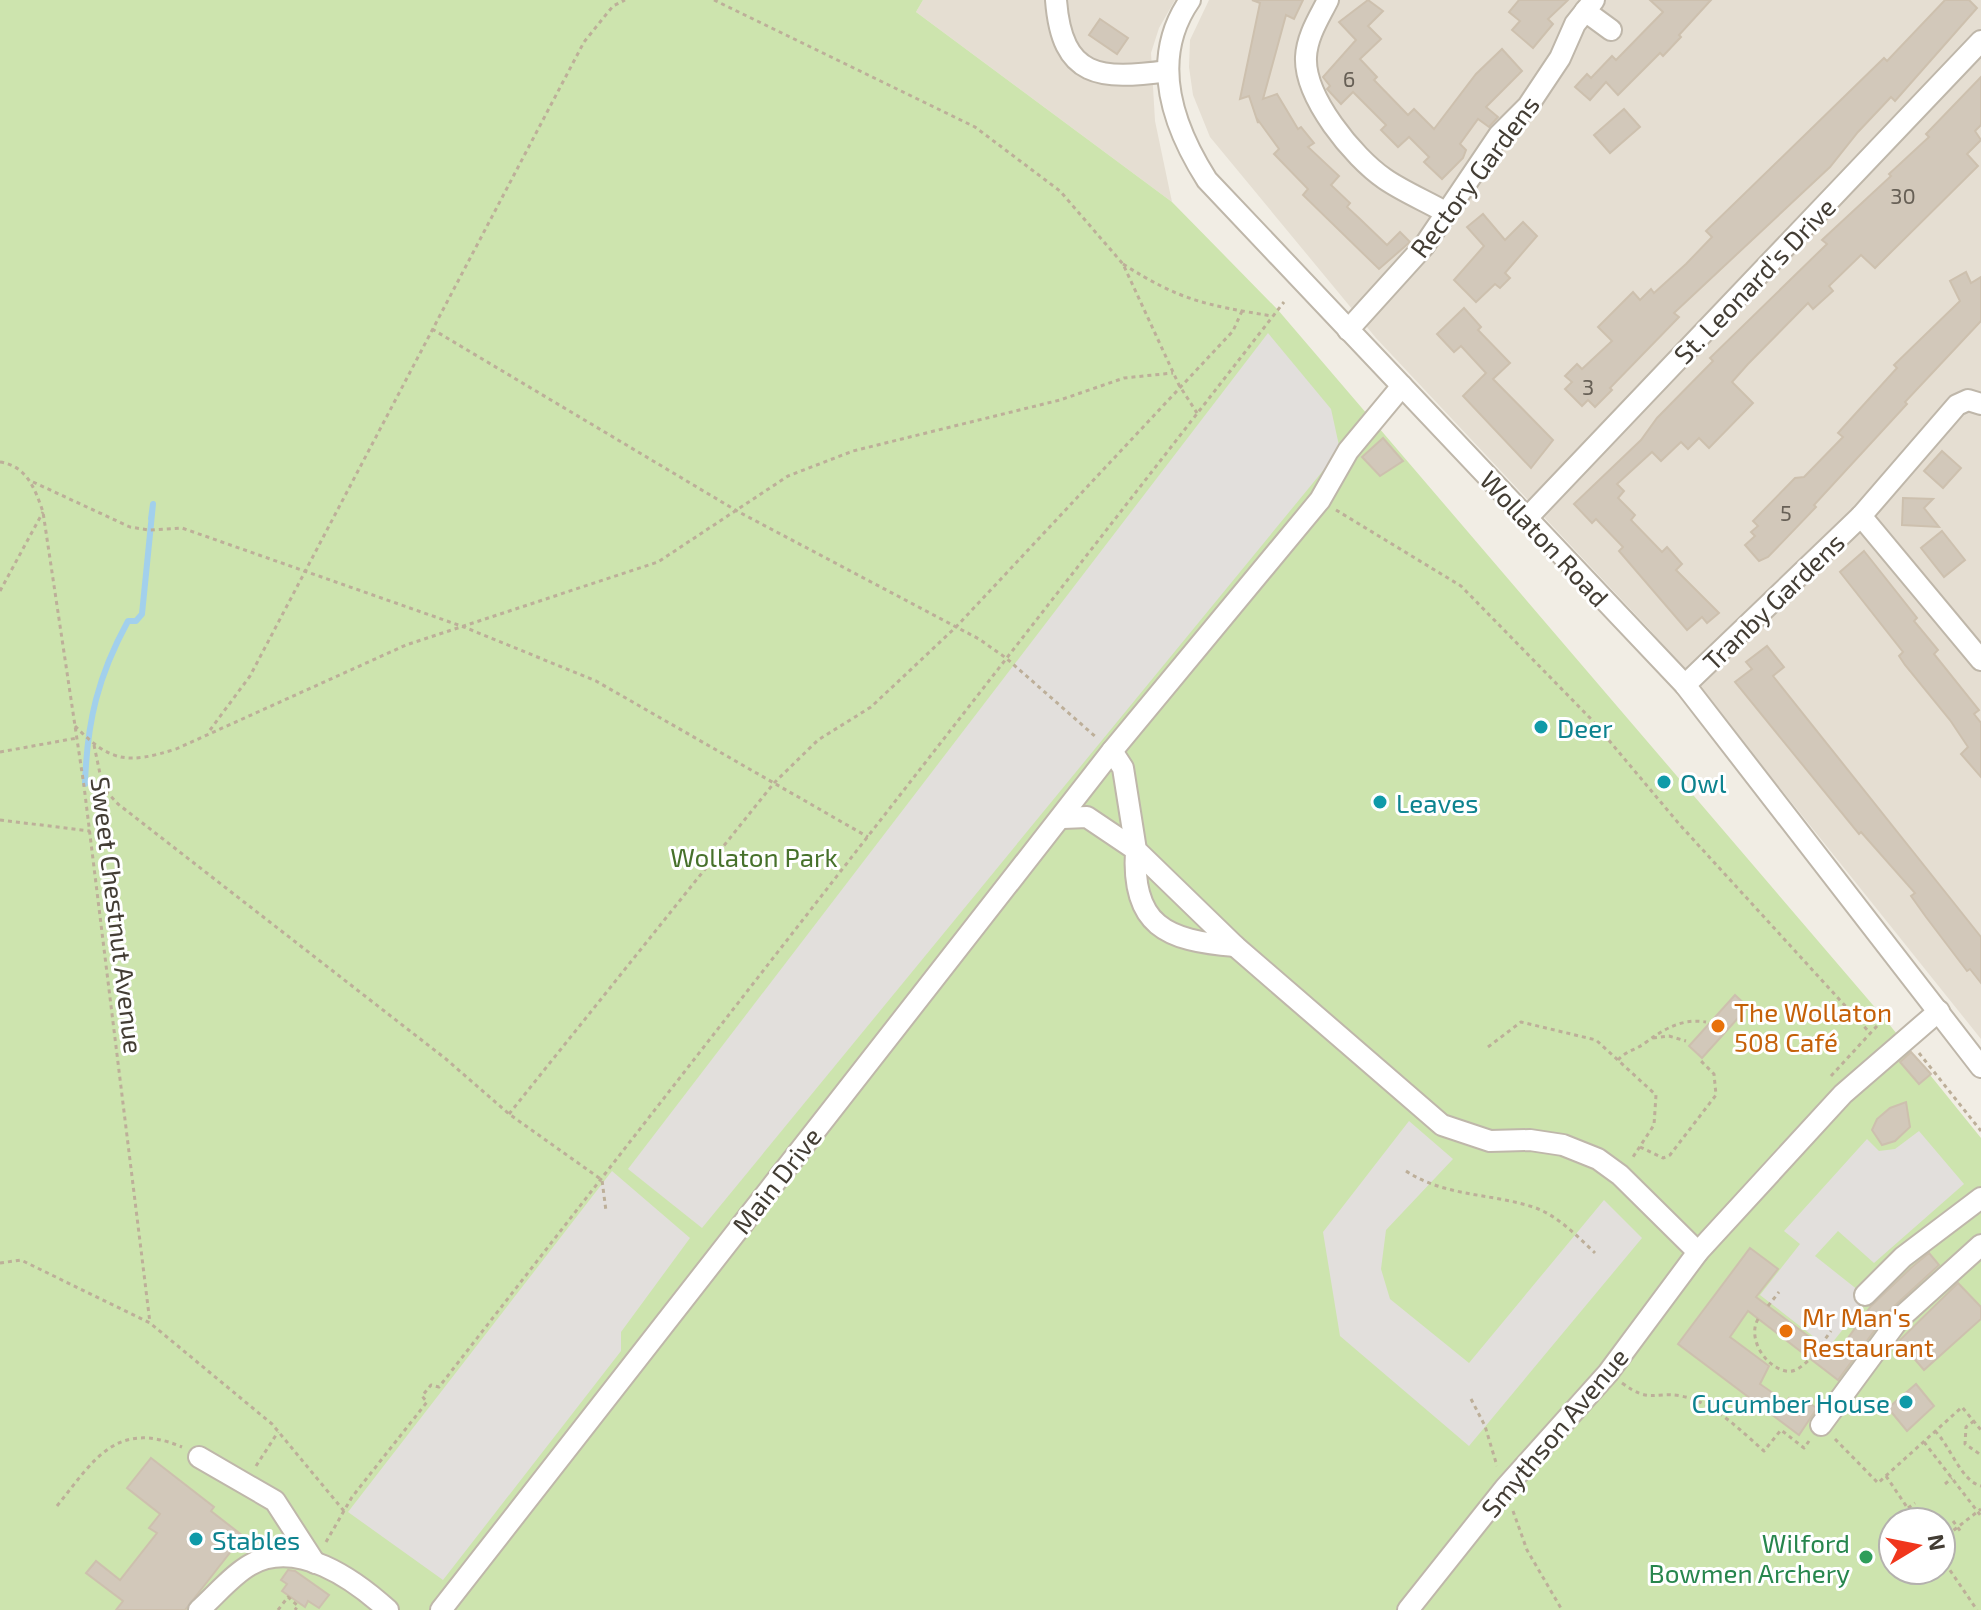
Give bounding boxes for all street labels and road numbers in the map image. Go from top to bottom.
street label: Rectory Gardens [1403,89,1545,263]
street label: St. Leonard's Drive [1667,191,1841,369]
street label: Wollaton Road [1474,464,1616,612]
street label: Tranby Gardens [1696,526,1850,676]
street label: Sweet Chestnut Avenue [86,775,150,1055]
street label: Main Drive [725,1121,827,1239]
street label: Smythson Avenue [1474,1341,1634,1523]

